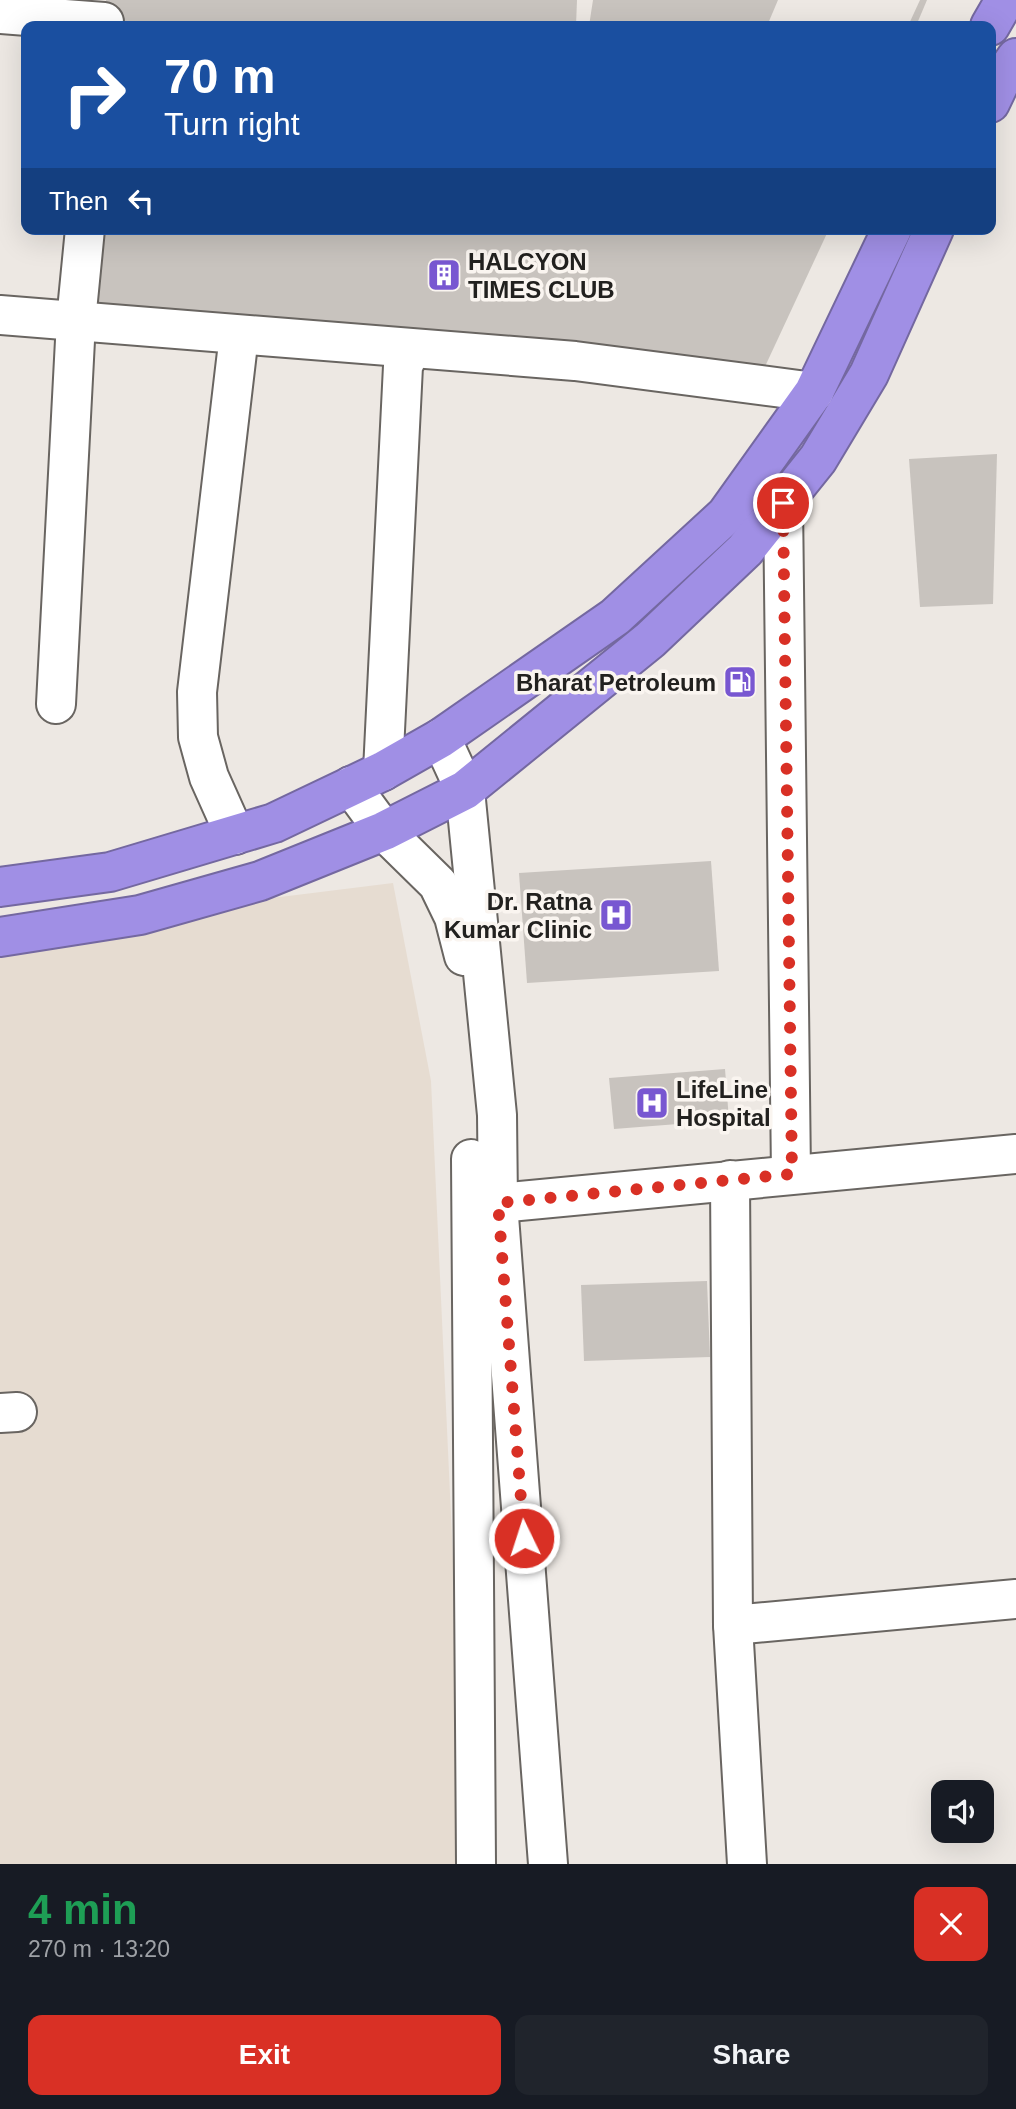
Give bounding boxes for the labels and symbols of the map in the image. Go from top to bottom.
place label: HALCYON TIMES CLUB [468,248,615,303]
building icon: HALCYON TIMES CLUB [425,256,463,294]
pin [753,473,813,533]
fuel station icon: Bharat Petroleum [721,663,759,701]
place label: Bharat Petroleum [516,669,716,696]
place label: Dr. Ratna Kumar Clinic [444,888,593,943]
hospital icon: Dr. Ratna Kumar Clinic [597,896,635,934]
place label: LifeLine Hospital [676,1076,771,1131]
hospital icon: LifeLine Hospital [633,1084,671,1122]
position arrow [487,1501,561,1575]

